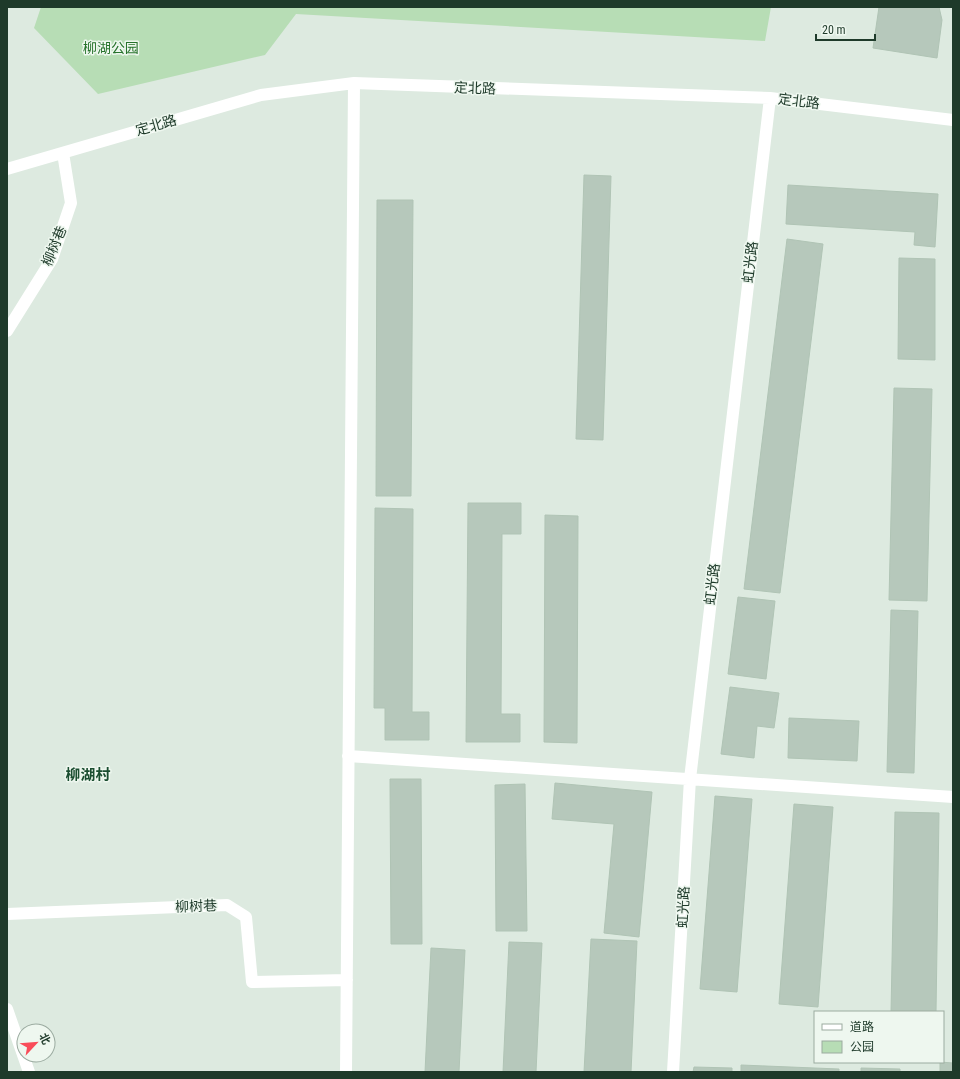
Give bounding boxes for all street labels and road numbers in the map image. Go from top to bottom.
street label: 定北路 [454,79,496,97]
street label: 定北路 [777,91,821,111]
street label: 定北路 [134,112,178,138]
street label: 柳树巷 [38,224,70,268]
street label: 虹光路 [740,240,760,284]
street label: 虹光路 [702,562,722,606]
street label: 虹光路 [674,886,692,928]
street label: 柳树巷 [175,897,217,915]

